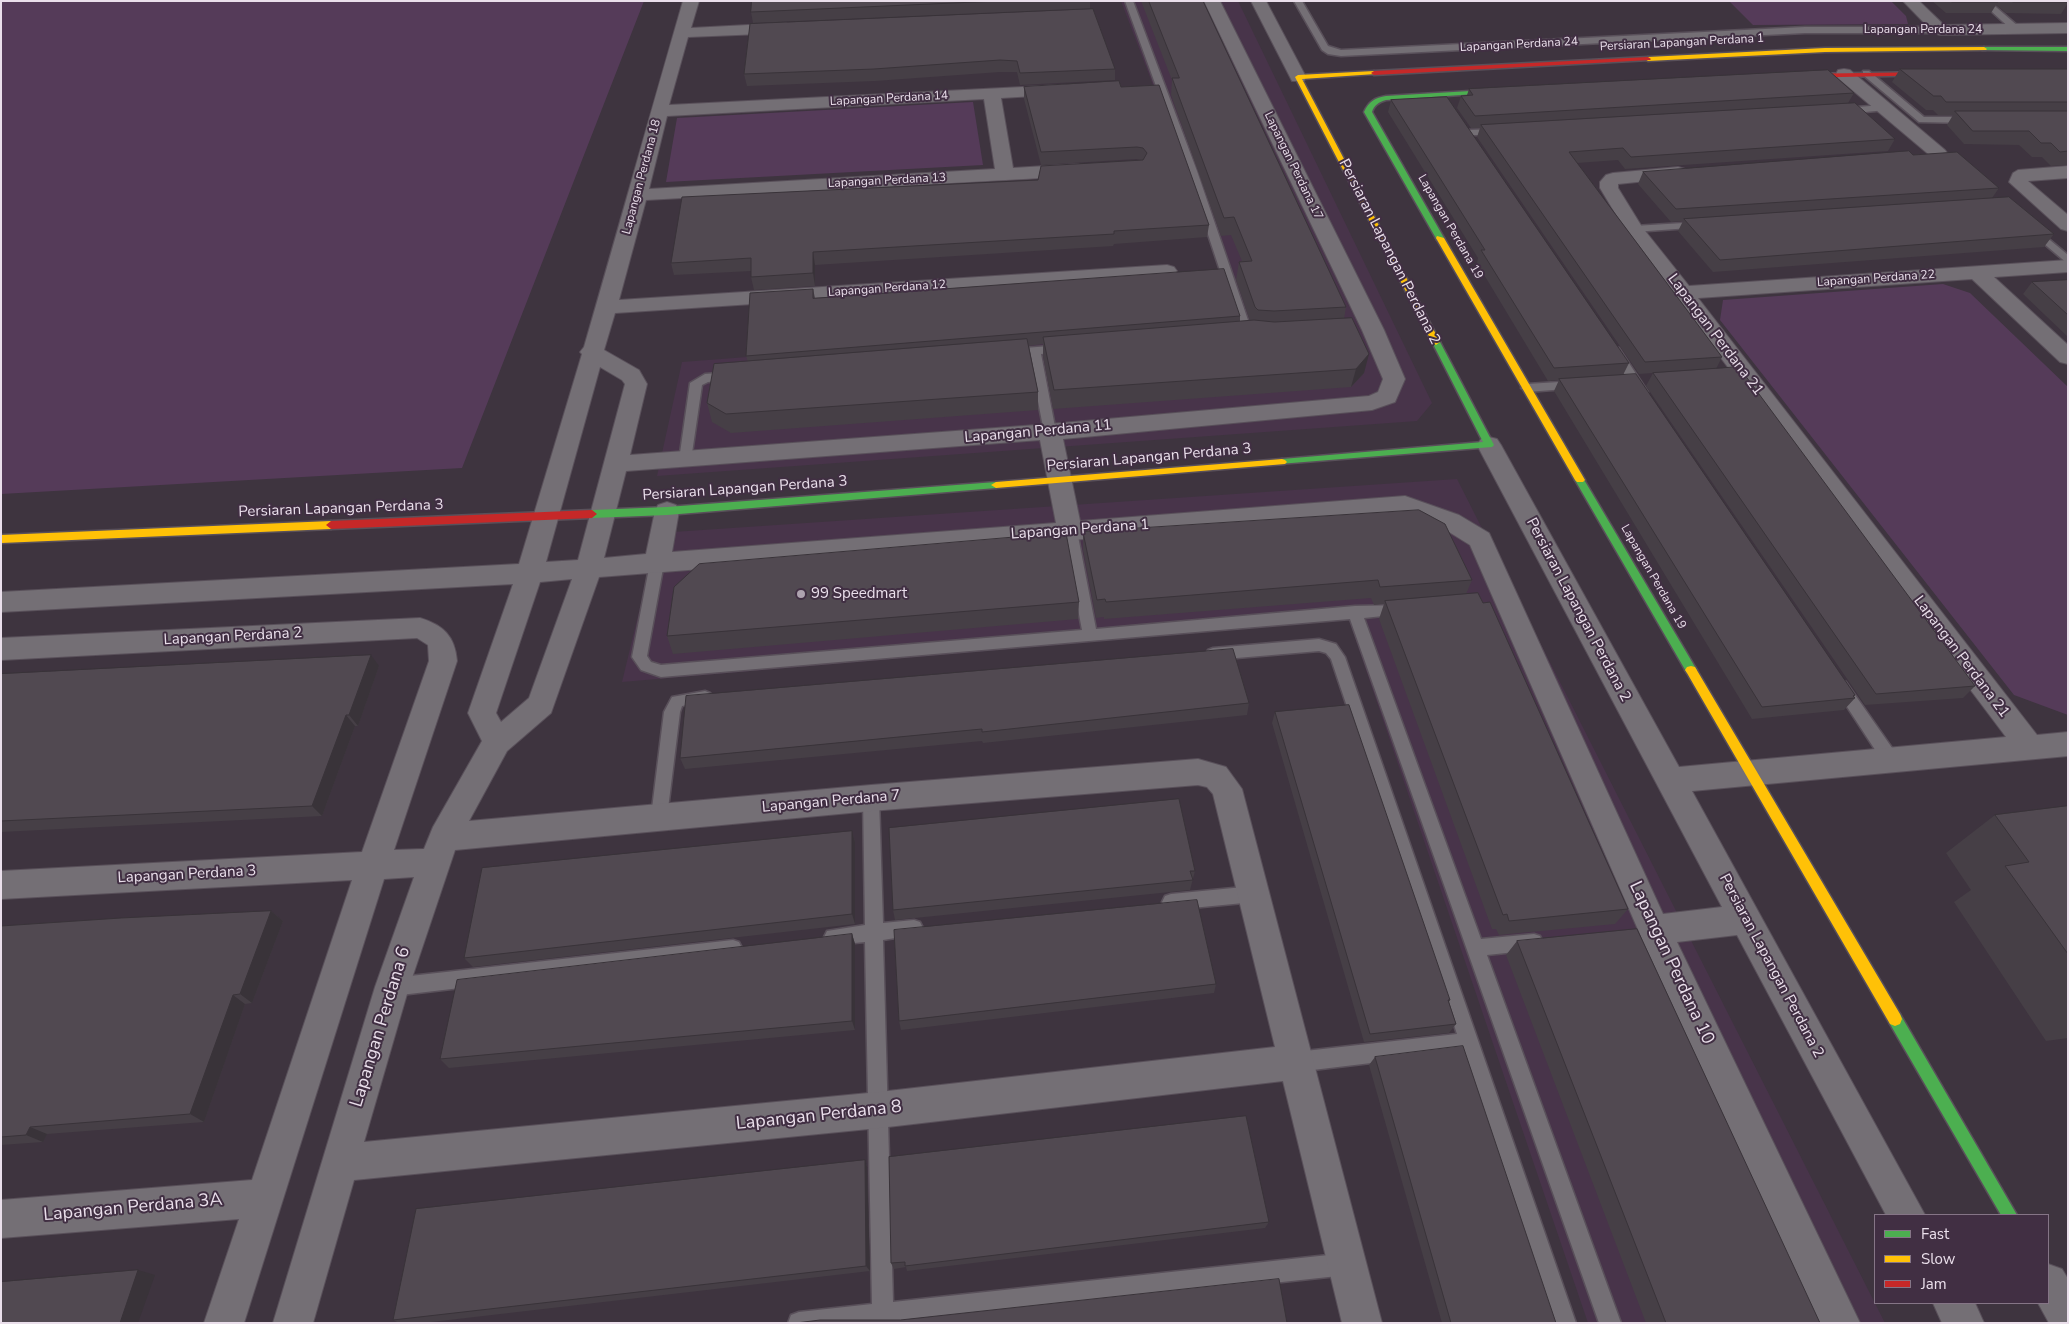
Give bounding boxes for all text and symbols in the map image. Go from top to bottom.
street label: Lapangan Perdana 24 [1864,23,1982,37]
street label: Persiaran Lapangan Perdana 1 [1600,32,1764,54]
street label: Lapangan Perdana 24 [1460,35,1578,55]
street label: Lapangan Perdana 14 [830,89,948,109]
street label: Lapangan Perdana 17 [1261,110,1325,222]
street label: Lapangan Perdana 18 [620,118,664,236]
street label: Persiaran Lapangan Perdana 2 [1334,156,1444,348]
street label: Lapangan Perdana 13 [828,171,946,191]
street label: Lapangan Perdana 19 [1414,172,1486,282]
street label: Lapangan Perdana 22 [1816,268,1936,290]
street label: Lapangan Perdana 21 [1663,271,1767,399]
street label: Lapangan Perdana 12 [827,278,947,300]
street label: Lapangan Perdana 11 [964,417,1112,447]
street label: Persiaran Lapangan Perdana 3 [1046,440,1252,476]
street label: Persiaran Lapangan Perdana 3 [642,473,848,505]
street label: Persiaran Lapangan Perdana 3 [238,496,444,522]
street label: Persiaran Lapangan Perdana 2 [1522,515,1634,705]
street label: Lapangan Perdana 1 [1010,516,1150,544]
street label: Lapangan Perdana 19 [1617,522,1689,632]
place label: 99 Speedmart [811,585,907,603]
marker: 99 Speedmart [795,588,807,600]
street label: Lapangan Perdana 21 [1909,593,2013,721]
street label: Lapangan Perdana 2 [163,624,303,650]
street label: Lapangan Perdana 7 [761,787,901,817]
street label: Lapangan Perdana 3 [117,862,257,888]
street label: Persiaran Lapangan Perdana 2 [1715,871,1827,1061]
street label: Lapangan Perdana 10 [1624,878,1718,1048]
street label: Lapangan Perdana 6 [346,944,416,1110]
street label: Lapangan Perdana 8 [735,1097,903,1135]
street label: Lapangan Perdana 3A [43,1189,223,1227]
legend [1874,1214,2049,1304]
text: Fast [1921,1224,1949,1244]
text: Slow [1921,1249,1955,1269]
text: Jam [1921,1274,1947,1294]

